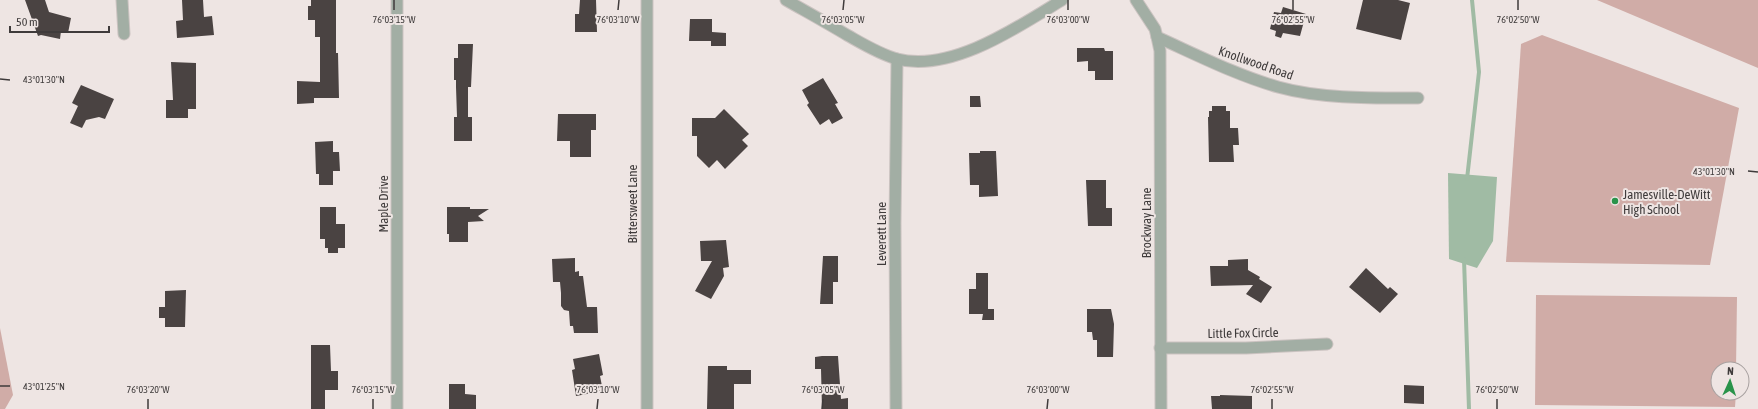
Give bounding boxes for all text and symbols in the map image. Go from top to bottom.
scale bar [10,8,109,34]
text: 76°03'15"W [372,14,416,25]
text: 76°03'10"W [596,14,640,25]
text: 76°03'05"W [821,14,865,25]
text: 76°03'00"W [1046,14,1090,25]
text: 76°02'55"W [1271,14,1315,25]
text: 76°02'50"W [1496,14,1540,25]
text: 50 m [16,15,38,29]
street label: Knollwood Road [1217,43,1295,83]
text: 43°01'30"N [23,74,65,85]
street label: Bittersweet Lane [625,164,640,244]
text: 43°01'30"N [1693,166,1735,177]
street label: Maple Drive [376,175,391,233]
place label: Jamesville-DeWitt High School [1623,187,1711,217]
street label: Brockway Lane [1139,188,1154,258]
marker: Jamesville-DeWitt High School [1610,196,1620,206]
street label: Leverett Lane [874,202,889,266]
street label: Little Fox Circle [1207,325,1279,341]
north arrow [1710,361,1750,401]
text: N [1727,365,1734,377]
text: 43°01'25"N [23,381,65,392]
text: 76°03'20"W [126,384,170,395]
text: 76°03'15"W [351,384,395,395]
text: 76°03'10"W [576,384,620,395]
text: 76°03'05"W [801,384,845,395]
text: 76°03'00"W [1026,384,1070,395]
text: 76°02'55"W [1250,384,1294,395]
text: 76°02'50"W [1475,384,1519,395]

